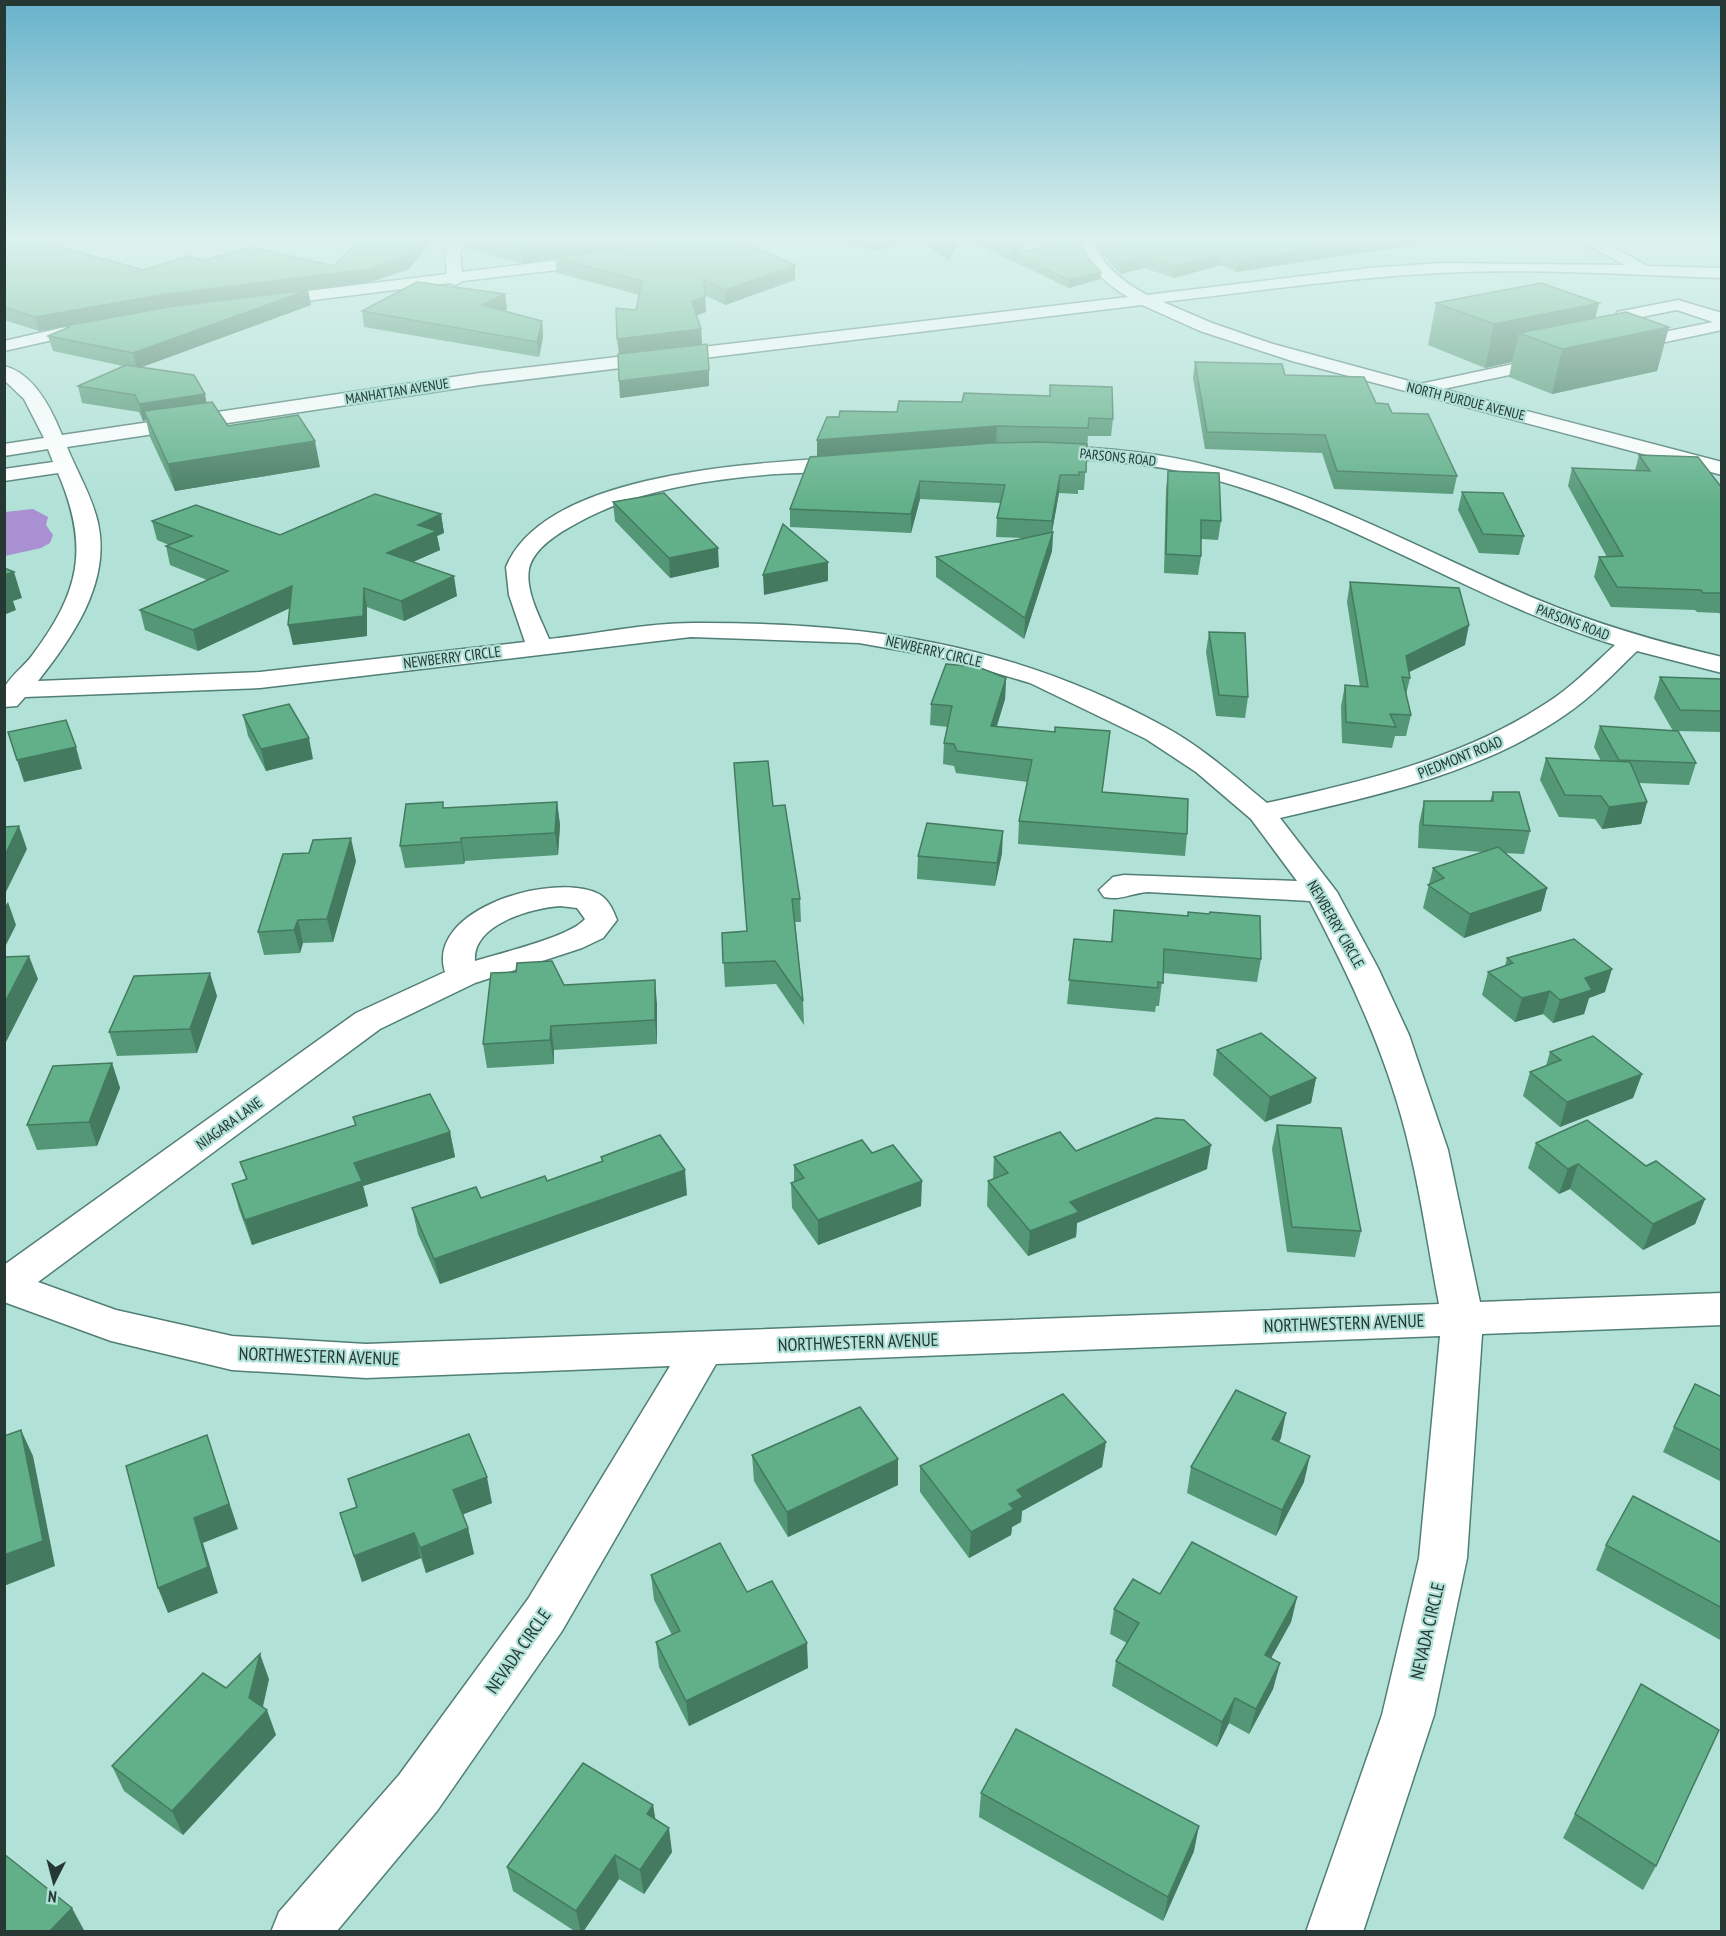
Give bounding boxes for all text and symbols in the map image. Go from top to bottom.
street label: MANHATTAN AVENUE [344,374,450,408]
street label: NORTH PURDUE AVENUE [1405,378,1527,424]
street label: PARSONS ROAD [1079,444,1157,470]
street label: PARSONS ROAD [1534,600,1612,644]
street label: NEWBERRY CIRCLE [884,631,984,671]
street label: NEWBERRY CIRCLE [402,642,502,672]
street label: PIEDMONT ROAD [1415,731,1505,783]
street label: NEWBERRY CIRCLE [1303,877,1369,971]
street label: NIAGARA LANE [192,1093,266,1153]
street label: NORTHWESTERN AVENUE [1263,1309,1425,1337]
street label: NORTHWESTERN AVENUE [777,1328,939,1356]
street label: NORTHWESTERN AVENUE [238,1342,400,1370]
street label: NEVADA CIRCLE [1405,1580,1449,1682]
street label: NEVADA CIRCLE [480,1604,556,1698]
north arrow [24,1852,84,1912]
text: N [47,1887,58,1907]

